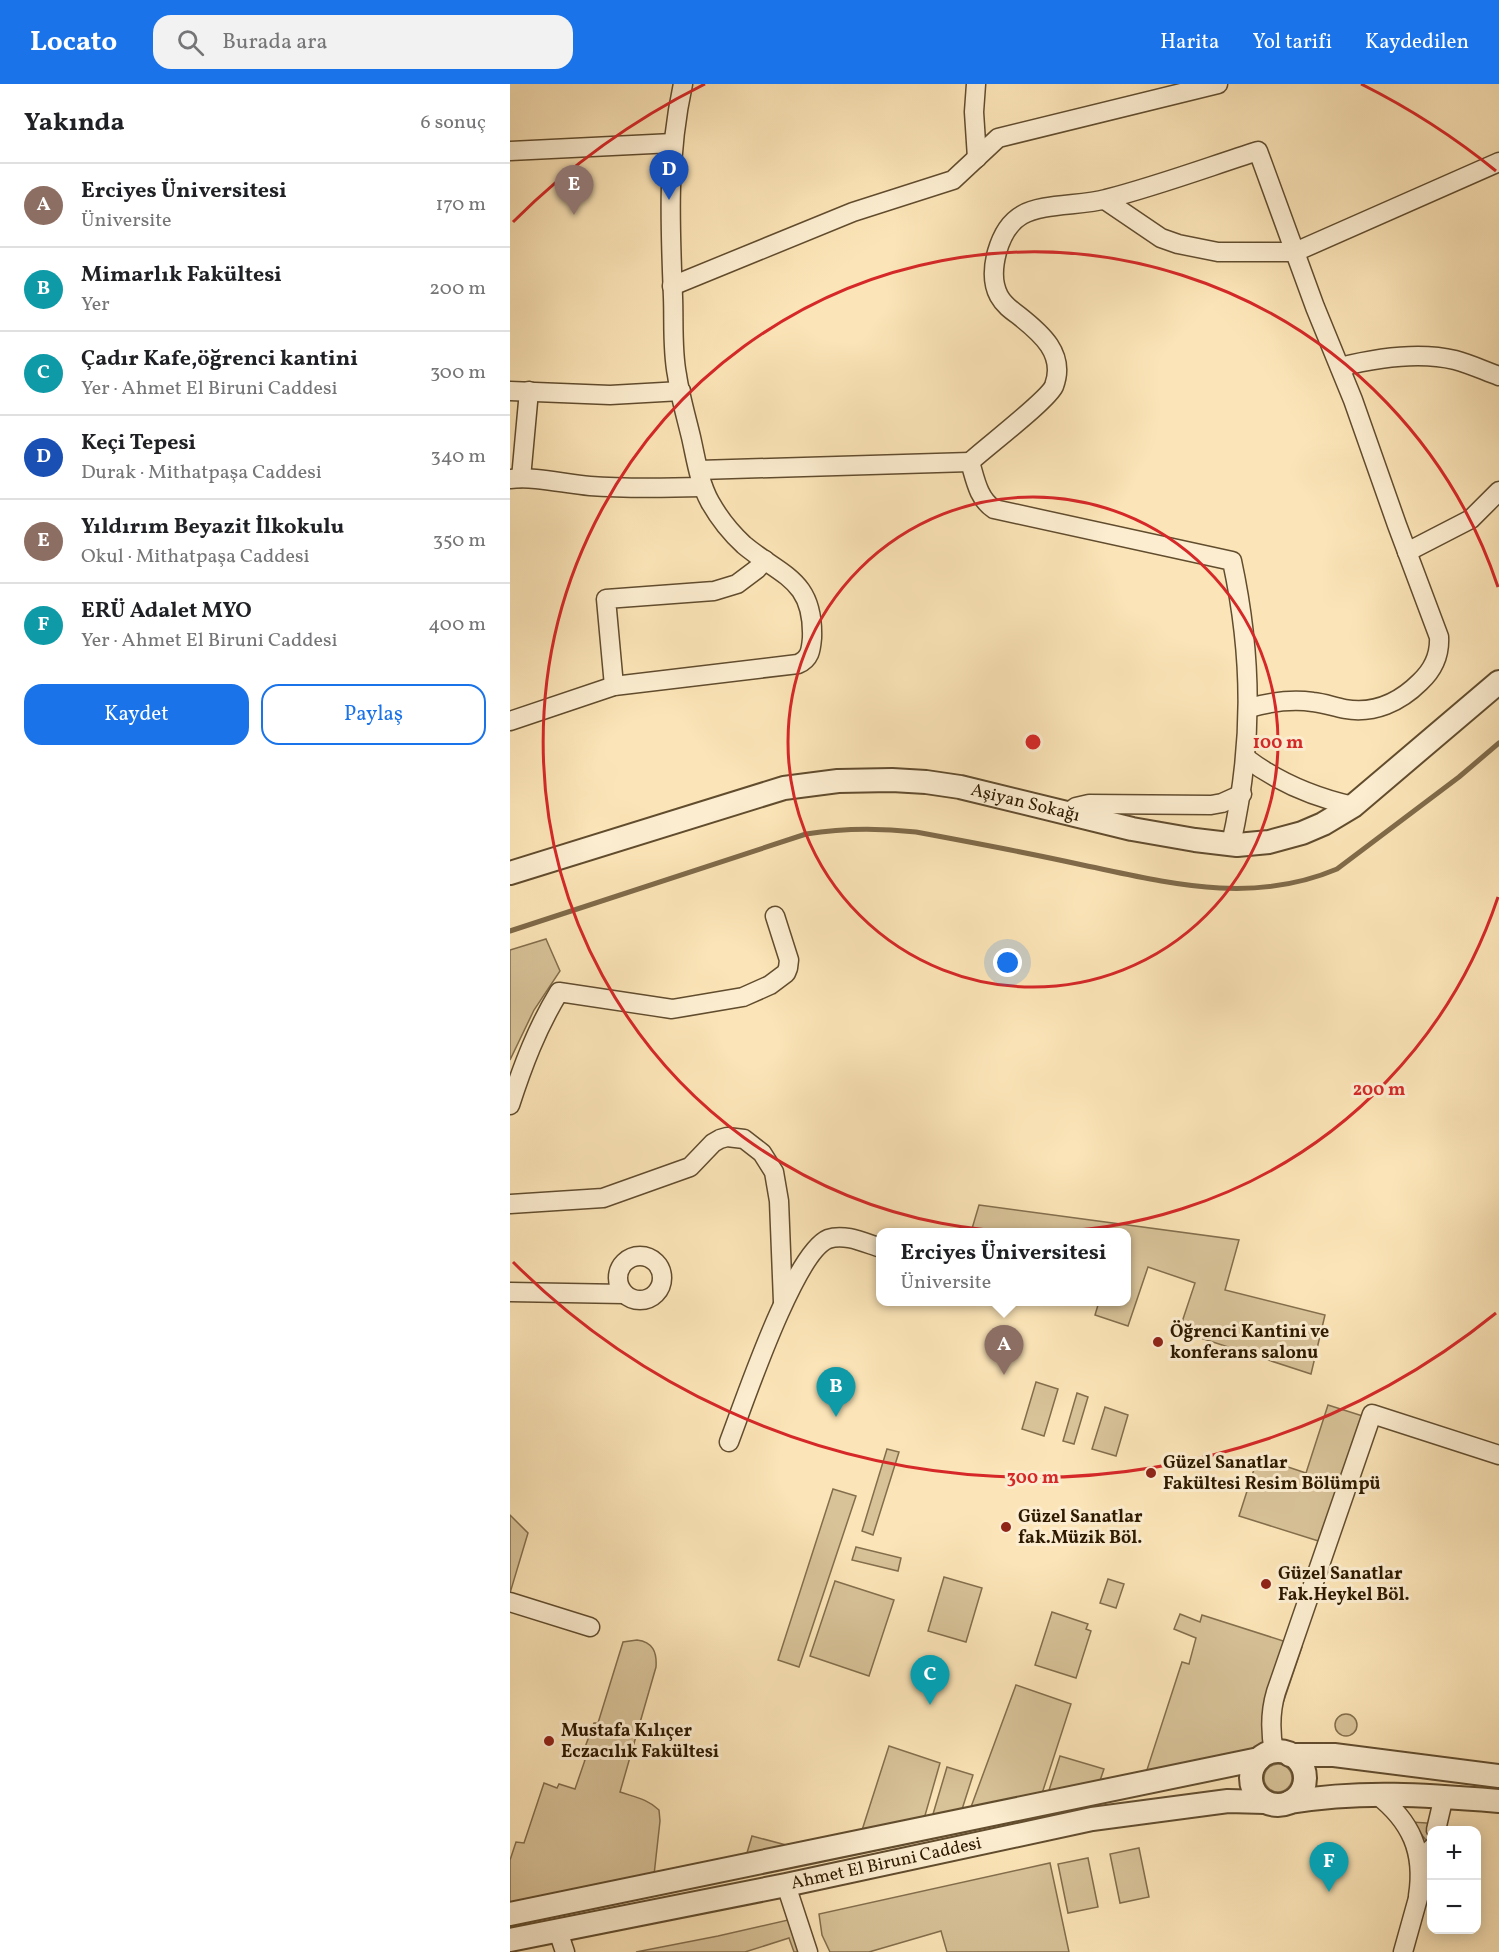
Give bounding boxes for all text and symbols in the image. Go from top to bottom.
search box [153,15,573,69]
text: Locato [30,23,117,62]
icon: search [174,26,207,59]
text: Burada ara [222,27,327,58]
text: Harita [1160,28,1219,57]
text: Yol tarifi [1252,28,1332,57]
text: Kaydedilen [1365,28,1469,57]
text: Yakında [24,105,125,141]
text: 6 sonuç [421,109,486,137]
pin: D [650,150,688,200]
pin: E [554,166,594,215]
text: Erciyes Üniversitesi [81,176,287,207]
text: A [36,191,51,219]
text: 170 m [436,191,486,219]
text: Üniversite [81,207,172,235]
text: Mimarlık Fakültesi [81,260,282,291]
text: B [37,275,50,303]
text: 200 m [429,275,486,303]
text: Yer [81,291,110,319]
text: Çadır Kafe,öğrenci kantini [81,344,358,375]
text: C [37,359,50,387]
text: 300 m [430,359,486,387]
text: Yer · Ahmet El Biruni Caddesi [81,375,338,403]
text: Keçi Tepesi [81,428,196,459]
text: D [36,443,51,471]
text: 340 m [430,443,486,471]
text: Durak · Mithatpaşa Caddesi [81,459,322,487]
text: Yıldırım Beyazit İlkokulu [81,512,344,543]
text: E [37,527,50,555]
text: 350 m [433,527,486,555]
text: Okul · Mithatpaşa Caddesi [81,543,310,571]
text: ERÜ Adalet MYO [81,596,252,627]
text: F [38,611,49,639]
text: 400 m [428,611,486,639]
text: Yer · Ahmet El Biruni Caddesi [81,627,338,655]
button: Kaydet [24,684,249,745]
button: Paylaş [261,684,486,745]
text: 100 m [1253,731,1303,756]
centre of rings [1023,732,1043,752]
street label: Aşiyan Sokağı [968,778,1083,828]
your location [993,948,1022,977]
text: 200 m [1353,1078,1405,1103]
popup [876,1228,1131,1306]
text: Erciyes Üniversitesi [901,1238,1106,1269]
text: Üniversite [901,1269,991,1297]
place label: Öğrenci Kantini ve konferans salonu [1170,1320,1329,1366]
pin: A [984,1326,1024,1375]
marker: Öğrenci Kantini ve konferans salonu [1151,1335,1165,1349]
pin: B [816,1368,856,1417]
place label: Güzel Sanatlar Fakültesi Resim Bölümpü [1163,1451,1381,1497]
text: 300 m [1007,1466,1059,1491]
marker: Güzel Sanatlar Fakültesi Resim Bölümpü [1144,1466,1158,1480]
place label: Güzel Sanatlar fak.Müzik Böl. [1018,1505,1143,1551]
marker: Güzel Sanatlar fak.Müzik Böl. [999,1520,1013,1534]
place label: Güzel Sanatlar Fak.Heykel Böl. [1278,1562,1410,1608]
marker: Güzel Sanatlar Fak.Heykel Böl. [1259,1577,1273,1591]
pin: C [910,1656,950,1705]
place label: Mustafa Kılıçer Eczacılık Fakültesi [561,1719,719,1765]
marker: Mustafa Kılıçer Eczacılık Fakültesi [542,1734,556,1748]
map controls [1427,1826,1481,1934]
button: + [1427,1826,1481,1880]
street label: Ahmet El Biruni Caddesi [789,1831,984,1896]
pin: F [1310,1842,1348,1892]
button: − [1427,1880,1481,1934]

